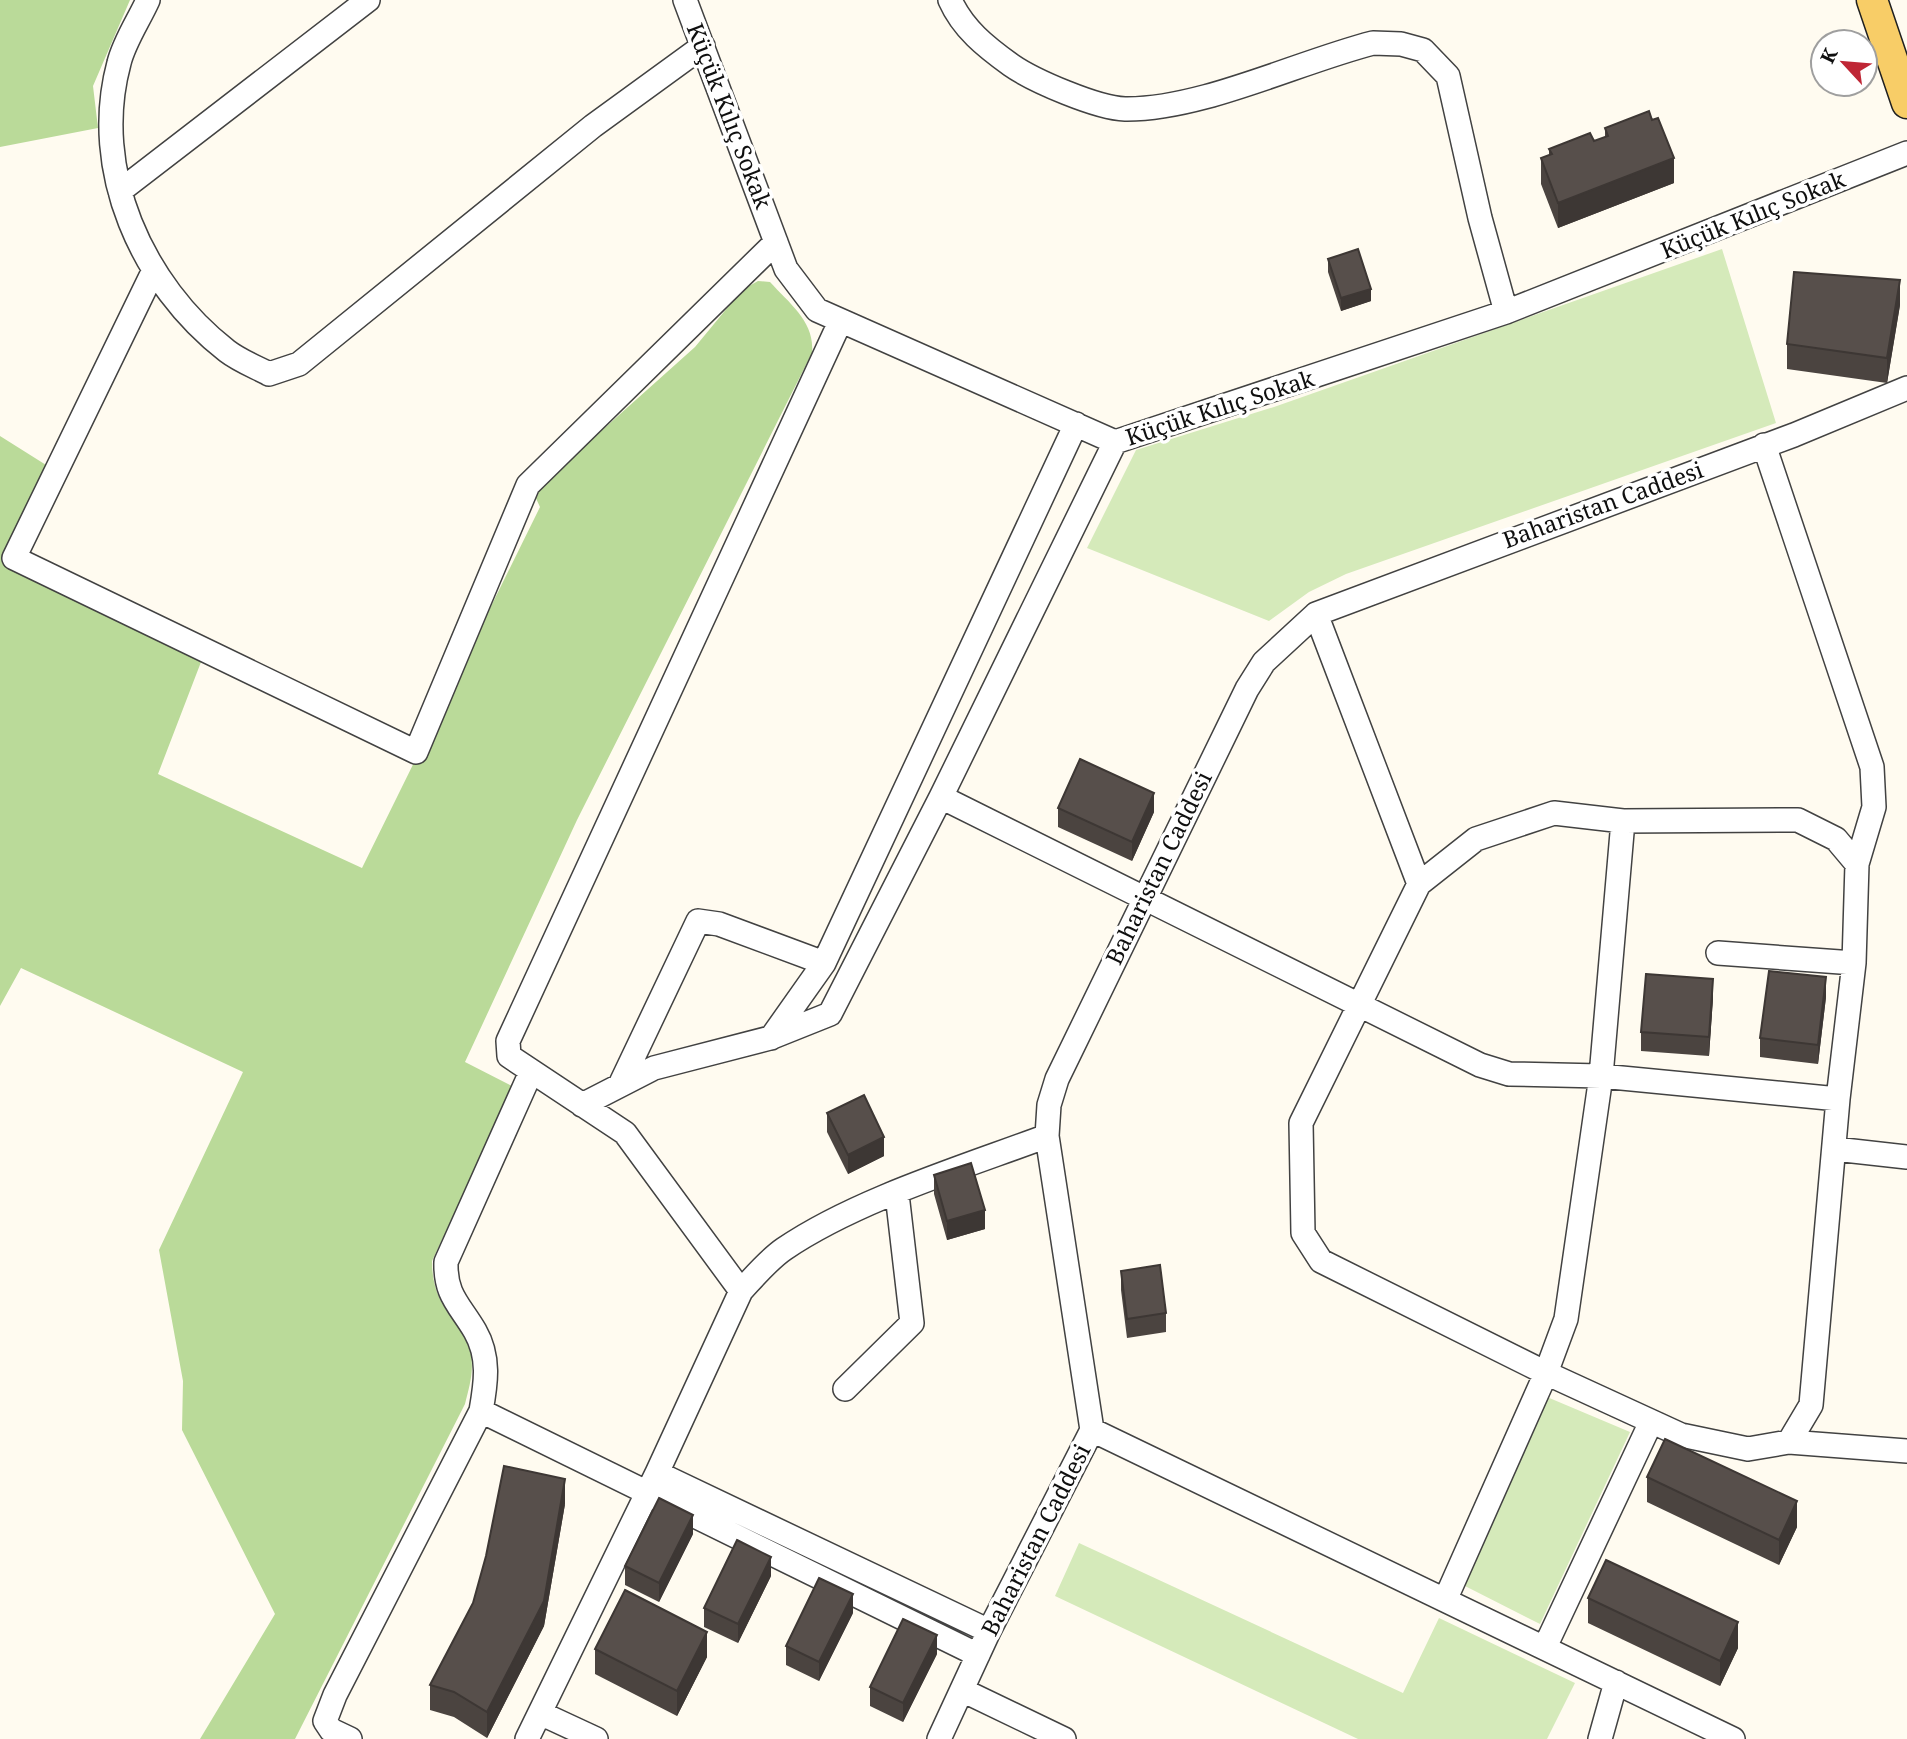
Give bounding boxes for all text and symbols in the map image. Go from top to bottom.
street label: Küçük Kılıç Sokak [680,18,780,214]
north arrow [1809,28,1879,98]
text: K [1814,44,1843,68]
street label: Küçük Kılıç Sokak [1656,162,1850,266]
street label: Küçük Kılıç Sokak [1121,361,1319,453]
street label: Baharistan Caddesi [1498,453,1708,555]
street label: Baharistan Caddesi [1097,765,1219,970]
street label: Baharistan Caddesi [973,1438,1098,1641]

